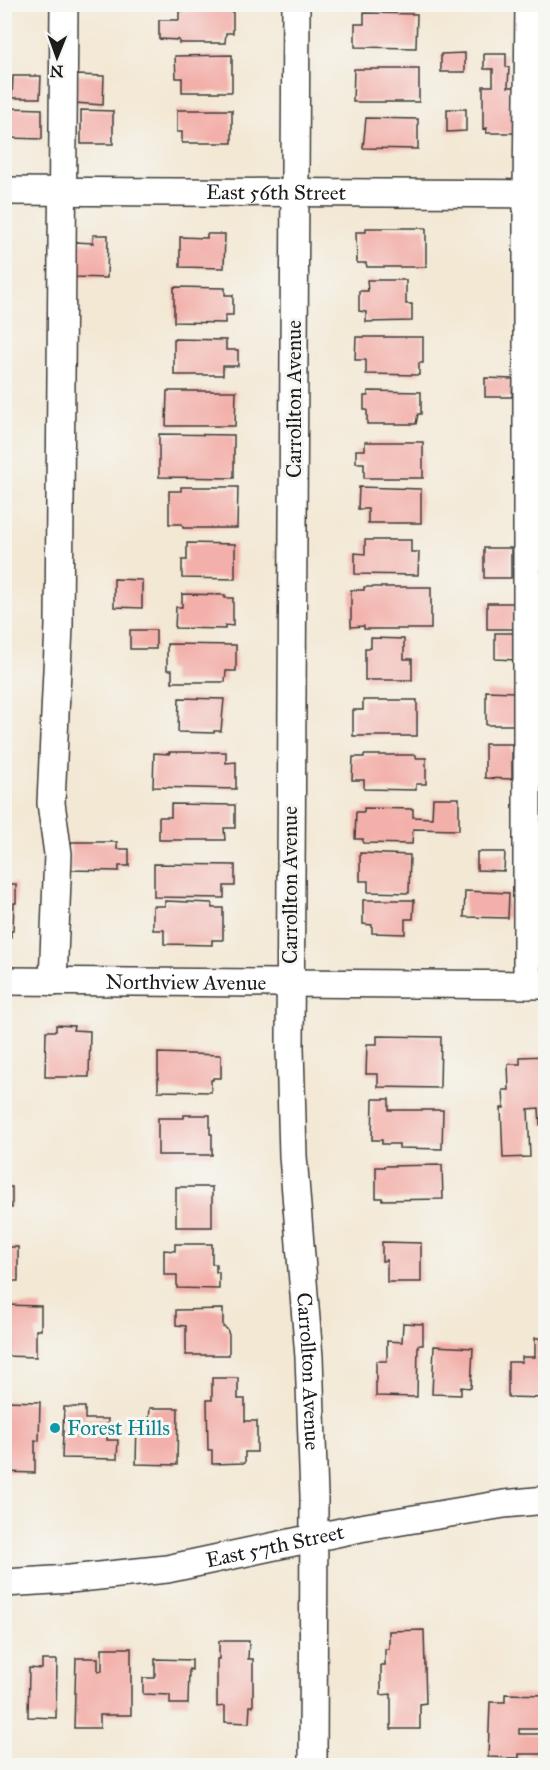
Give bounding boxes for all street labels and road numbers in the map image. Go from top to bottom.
street label: East 56th Street [206,179,347,206]
street label: Carrollton Avenue [281,320,307,478]
street label: Carrollton Avenue [277,806,303,964]
street label: Northview Avenue [105,969,267,996]
street label: Carrollton Avenue [291,1291,325,1451]
street label: East 57th Street [204,1519,347,1573]

